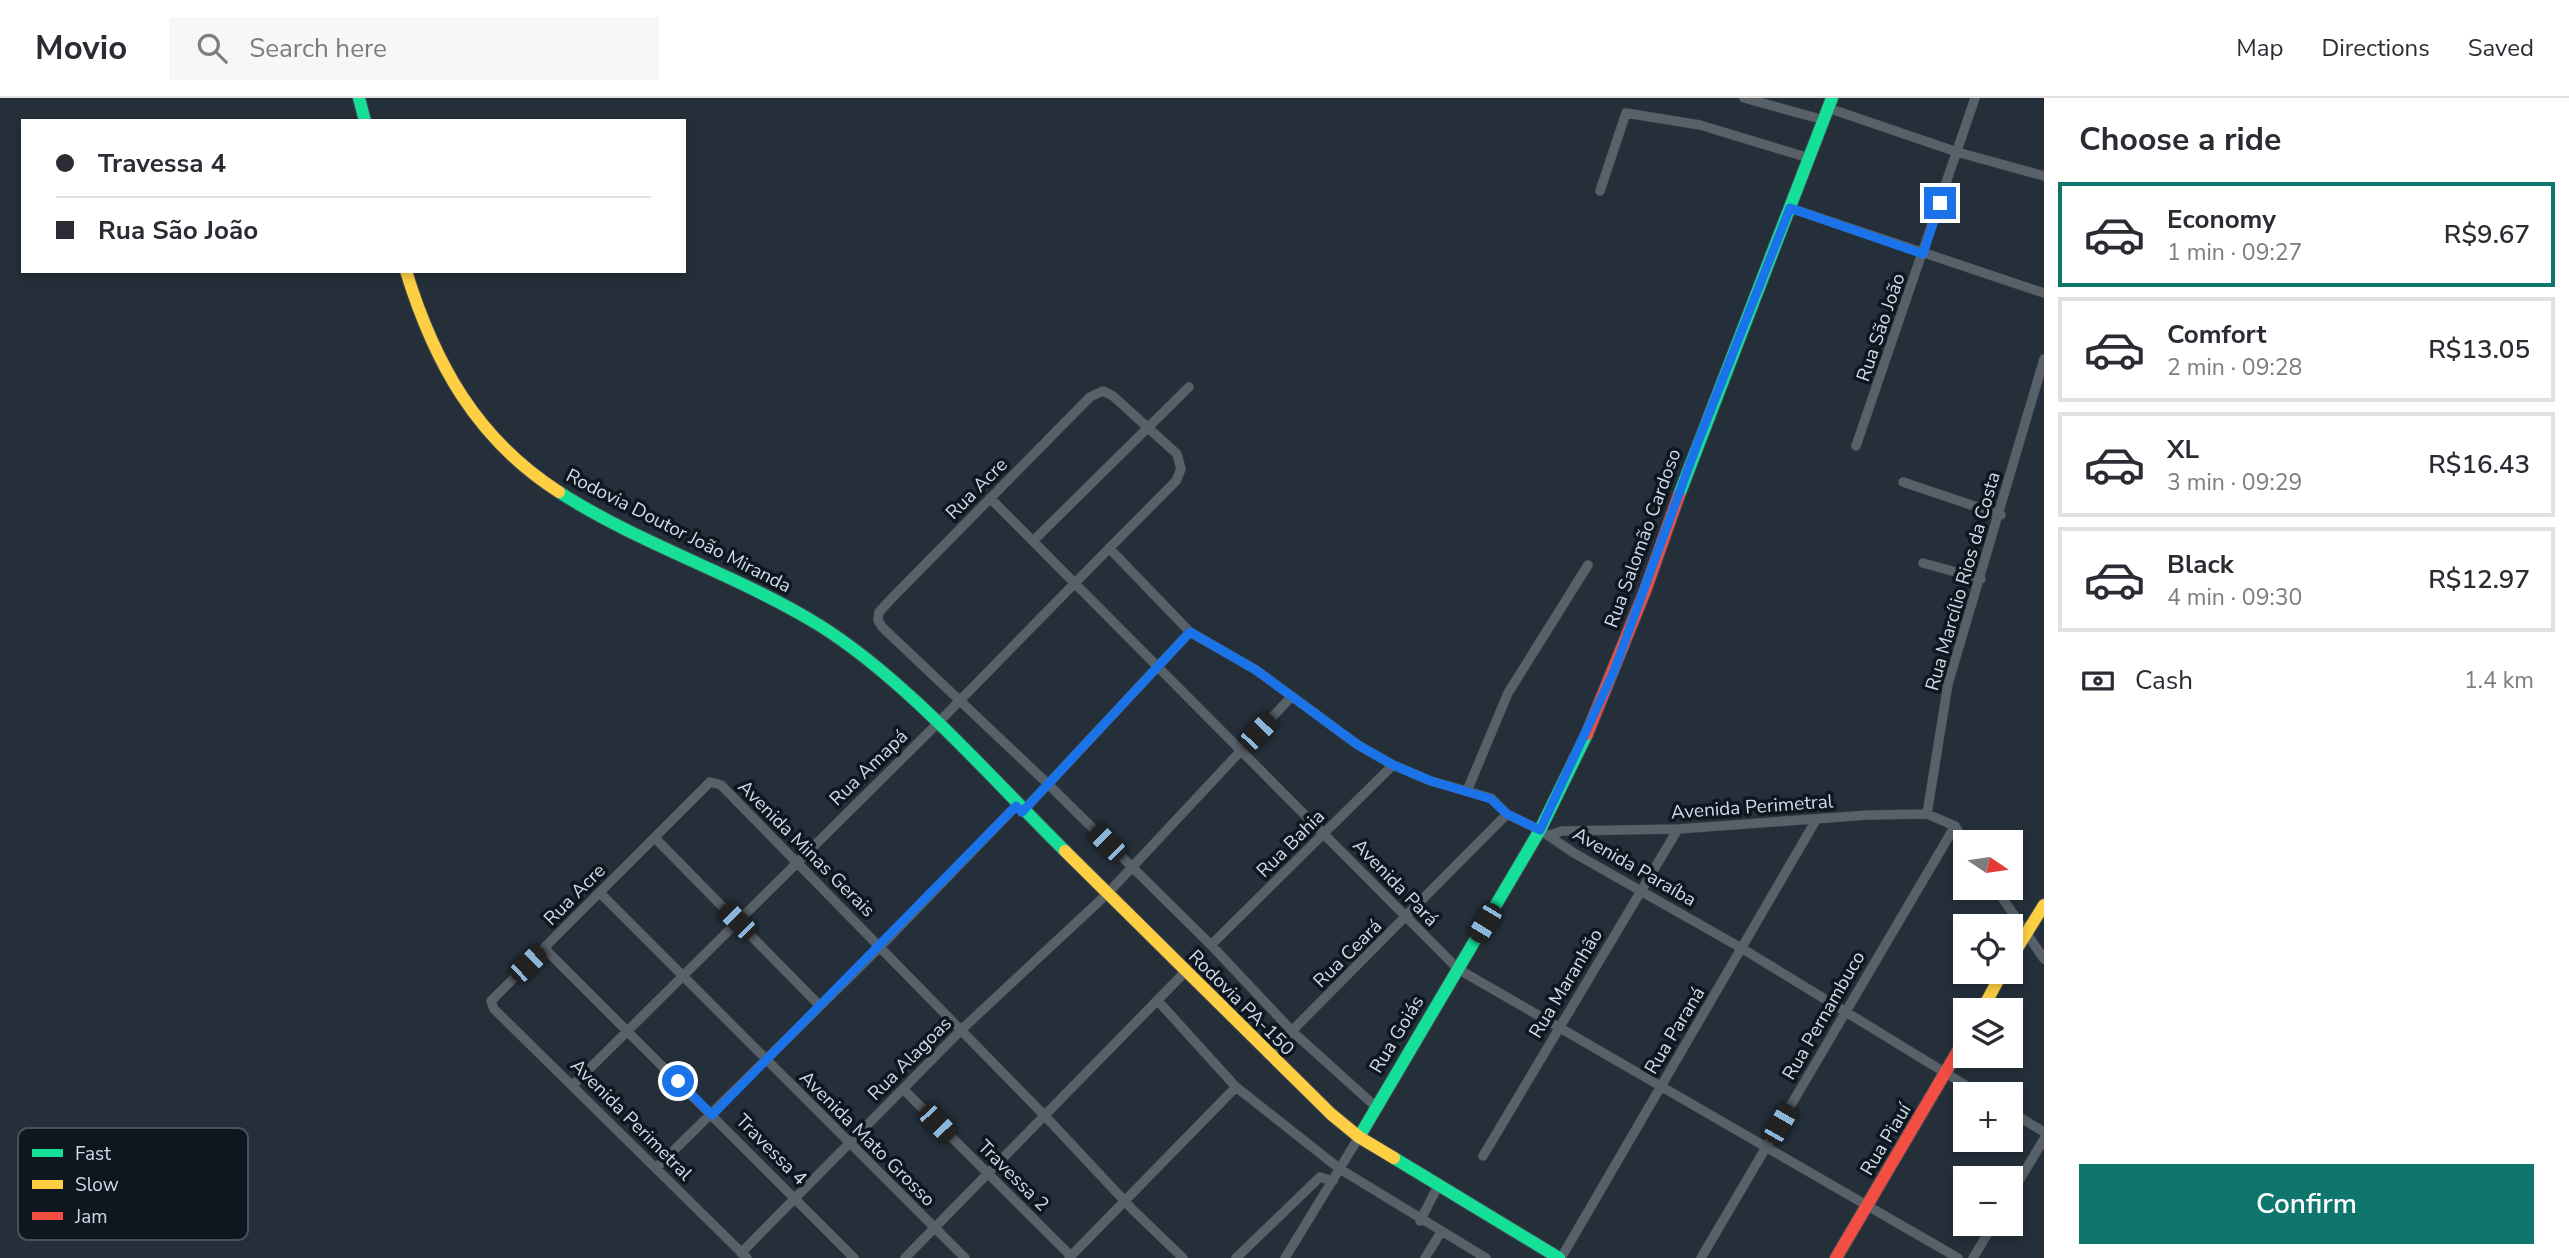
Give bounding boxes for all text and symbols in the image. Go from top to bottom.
search box [169,17,659,80]
text: Movio [35,26,127,71]
icon: search [193,29,231,67]
text: Search here [249,31,387,66]
text: Map [2236,32,2283,64]
text: Directions [2321,32,2430,64]
text: Saved [2468,32,2534,64]
text: Choose a ride [2079,118,2281,161]
text: Travessa 4 [98,146,226,181]
route end [1924,187,1956,219]
text: Economy [2167,202,2276,237]
icon: car [2083,203,2146,266]
text: Rua São João [98,213,258,248]
text: R$9.67 [2444,217,2530,252]
text: 1 min · 09:27 [2167,237,2302,268]
street label: Rua São João [1850,270,1912,385]
text: Comfort [2167,317,2267,352]
icon: car [2083,318,2146,381]
text: R$13.05 [2428,332,2530,367]
text: 2 min · 09:28 [2167,352,2302,383]
text: XL [2167,432,2199,467]
icon: car [2083,433,2146,496]
street label: Rua Salomão Cardoso [1598,445,1687,631]
text: R$16.43 [2428,447,2530,482]
street label: Rua Acre [940,452,1013,525]
street label: Rodovia Doutor João Miranda [562,463,796,599]
text: 3 min · 09:29 [2167,467,2302,498]
street label: Rua Marcílio Rios da Costa [1919,469,2007,694]
text: Black [2167,547,2234,582]
icon: car [2083,548,2146,611]
text: R$12.97 [2428,562,2530,597]
text: 4 min · 09:30 [2167,582,2302,613]
icon: cash [2079,662,2117,700]
text: Cash [2135,663,2193,698]
text: 1.4 km [2464,665,2534,696]
car [1236,710,1281,754]
street label: Rua Amapá [824,724,914,812]
street label: Avenida Minas Gerais [732,774,881,923]
street label: Avenida Perimetral [1670,788,1834,826]
street label: Rua Bahia [1251,804,1330,883]
car [1085,821,1130,865]
street label: Avenida Paraíba [1568,821,1701,913]
north arrow [1953,830,2023,900]
map controls [1953,830,2023,1236]
street label: Avenida Pará [1347,833,1444,932]
street label: Rua Acre [538,858,611,931]
car [715,899,760,943]
car [1466,900,1505,946]
street label: Rua Ceará [1308,914,1388,994]
button: locate [1953,914,2023,984]
street label: Rua Maranhão [1523,924,1609,1043]
car [506,942,551,986]
street label: Rodovia PA-150 [1183,944,1300,1061]
street label: Rua Pernambuco [1776,946,1871,1085]
street label: Rua Paraná [1639,982,1711,1079]
street label: Rua Goiás [1363,991,1430,1078]
button: layers [1953,998,2023,1068]
street label: Rua Alagoas [862,1011,957,1106]
street label: Avenida Perimetral [565,1053,698,1187]
route start [662,1065,694,1097]
street label: Avenida Mato Grosso [794,1065,941,1212]
button: + [1953,1082,2023,1152]
street label: Rua Piauí [1854,1097,1918,1180]
car [915,1101,960,1145]
car [1761,1101,1800,1147]
street label: Travessa 4 [730,1108,813,1191]
legend [18,1128,248,1240]
street label: Travessa 2 [972,1134,1055,1217]
text: Fast [75,1141,111,1167]
button: Confirm [2079,1164,2534,1244]
button: − [1953,1166,2023,1236]
text: Slow [75,1172,119,1198]
text: Jam [74,1204,108,1230]

